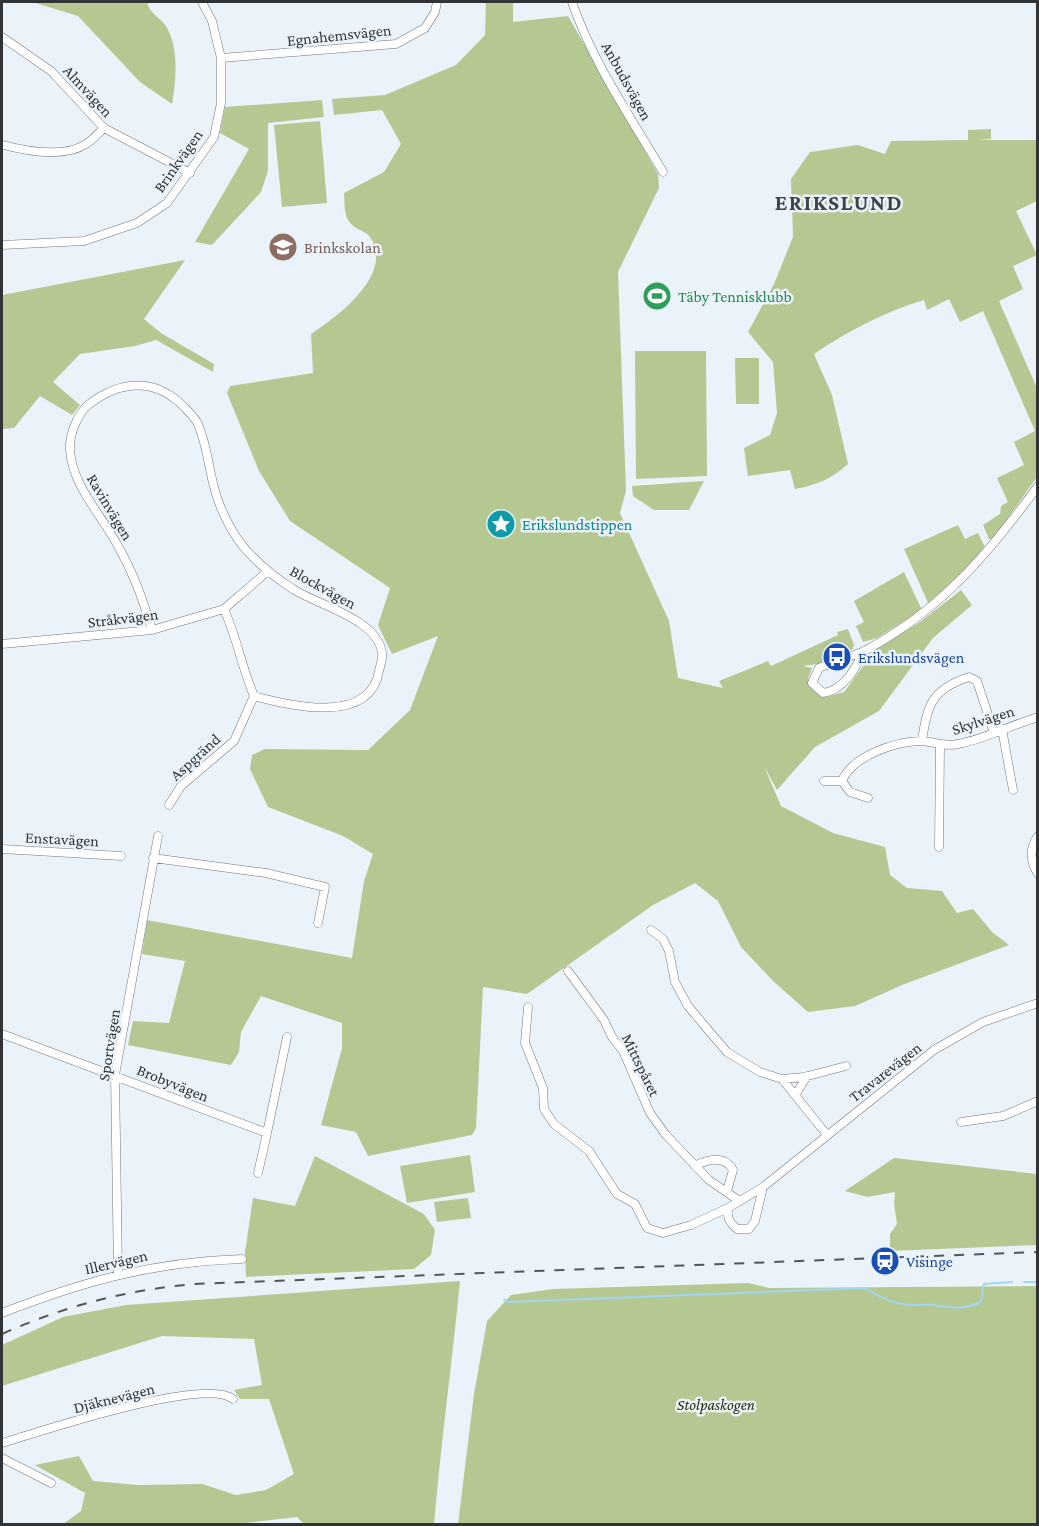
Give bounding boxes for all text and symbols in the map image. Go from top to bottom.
street label: Egnahemsvägen [286,21,393,50]
street label: Anbudsvägen [598,39,656,124]
street label: Almvägen [59,62,116,121]
street label: Brinkvägen [150,126,207,196]
district label: ERIKSLUND [775,190,903,215]
school or university icon: Brinkskolan [267,231,299,263]
place label: Brinkskolan [304,239,381,256]
sports icon: Täby Tennisklubb [641,280,673,312]
place label: Täby Tennisklubb [678,288,792,306]
street label: Ravinvägen [83,471,137,544]
place icon: Erikslundstippen [485,508,517,540]
place label: Erikslundstippen [522,516,633,534]
street label: Blockvägen [287,562,359,613]
street label: Stråkvägen [87,605,160,632]
bus stop icon: Erikslundsvägen [821,641,853,673]
place label: Erikslundsvägen [858,649,965,667]
street label: Skylvägen [950,702,1017,739]
street label: Aspgränd [167,730,225,785]
street label: Enstavägen [25,829,100,850]
street label: Sportvägen [95,1007,124,1082]
street label: Mittspåret [618,1031,664,1100]
street label: Travarevägen [846,1038,925,1106]
street label: Brobyvägen [134,1061,212,1106]
station icon: Visinge [869,1245,901,1277]
street label: Illervägen [83,1246,150,1278]
place label: Visinge [906,1253,953,1271]
street label: Djäknevägen [72,1380,157,1417]
park label: Stolpaskogen [677,1396,755,1414]

